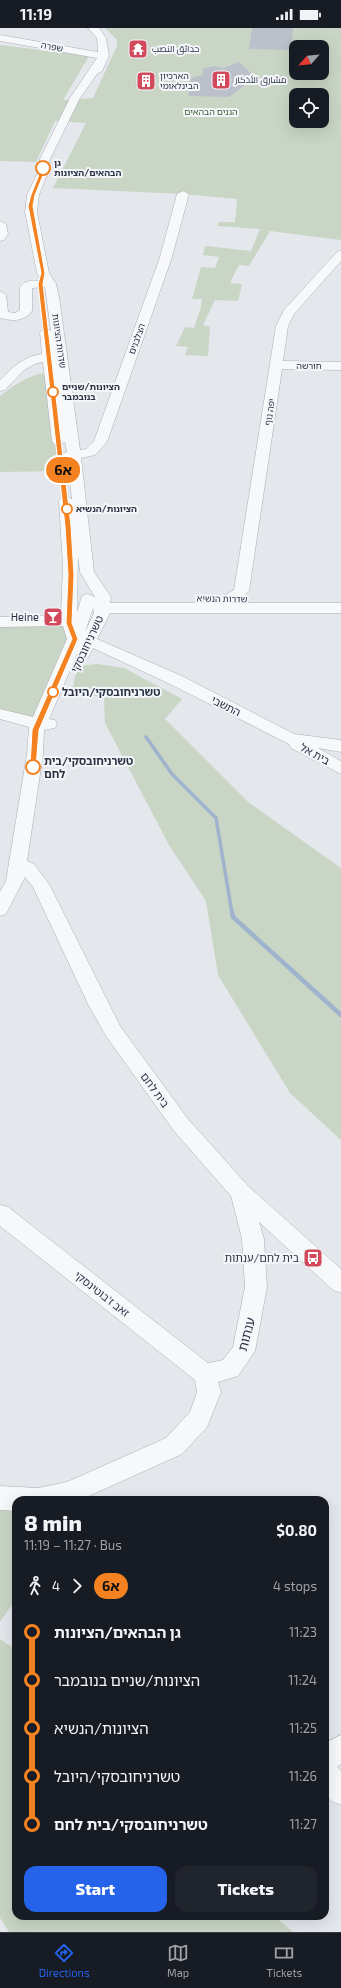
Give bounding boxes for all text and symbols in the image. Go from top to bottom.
text: 11:19 [20,5,52,23]
temple icon: حدائق النصب [127,38,149,60]
street label: שפרה [40,39,64,54]
north arrow [289,40,329,80]
map controls [289,40,329,128]
place label: حدائق النصب [152,43,199,55]
building icon: مشارق الأذكار [210,69,232,91]
building icon: הארכיון הבינלאומי [135,70,157,92]
place label: הארכיון הבינלאומי [160,70,199,91]
place label: مشارق الأذكار [234,74,287,86]
button: locate [289,88,329,128]
park label: הגנים הבהאים [184,106,238,117]
place label: גן הבהאים/הציונות [54,157,121,178]
marker: גן הבהאים/הציונות [35,160,51,176]
street label: שדרות הציונות [50,313,69,369]
street label: הצלבנים [126,322,147,356]
street label: חורשה [296,360,322,371]
place label: הציונות/שניים בנובמבר [62,381,120,402]
marker: הציונות/שניים בנובמבר [47,386,59,398]
street label: יפה נוף [262,398,277,426]
line badge: 6א [45,457,81,483]
text: 6א [54,461,72,478]
marker: הציונות/הנשיא [61,503,73,515]
place label: הציונות/הנשיא [76,503,137,514]
street label: שדרות הנשיא [197,593,247,604]
bar icon: Heine [42,606,64,628]
place label: Heine [11,610,39,623]
street label: טשרניחובסקי [68,613,105,674]
place label: טשרניחובסקי/היובל [62,685,160,698]
marker: טשרניחובסקי/היובל [47,686,59,698]
street label: התשבי [209,693,243,719]
street label: בית אל [298,740,332,767]
place label: טשרניחובסקי/בית לחם [44,754,133,780]
marker: טשרניחובסקי/בית לחם [25,759,41,775]
street label: בית לחם [138,1070,172,1110]
bus stop icon: בית לחם/ענתות [302,1247,324,1269]
place label: בית לחם/ענתות [224,1251,299,1264]
street label: זאב ז'בוטינסקי [72,1268,133,1319]
street label: ענתות [234,1315,258,1353]
text: 8 min [24,1509,82,1535]
text: $0.80 [276,1521,317,1539]
text: 11:19 – 11:27 · Bus [24,1537,122,1553]
icon: walk [24,1575,46,1597]
icon: forward [66,1575,88,1597]
text: 6א [102,1577,120,1594]
text: 4 [52,1578,60,1594]
text: 4 stops [273,1578,317,1594]
text: גן הבהאים/הציונות [54,1623,181,1641]
text: 11:23 [289,1624,317,1640]
text: הציונות/שניים בנובמבר [54,1671,200,1689]
text: 11:24 [288,1672,317,1688]
text: הציונות/הנשיא [54,1719,149,1737]
text: 11:25 [289,1720,317,1736]
text: טשרניחובסקי/היובל [54,1767,180,1785]
text: 11:26 [289,1768,317,1784]
text: טשרניחובסקי/בית לחם [54,1815,208,1833]
text: 11:27 [290,1816,317,1832]
button: Start [24,1866,167,1912]
button: Tickets [175,1866,317,1912]
tab: Directions [39,1942,89,1979]
tab: Map [167,1942,189,1979]
tab: Tickets [267,1942,302,1979]

